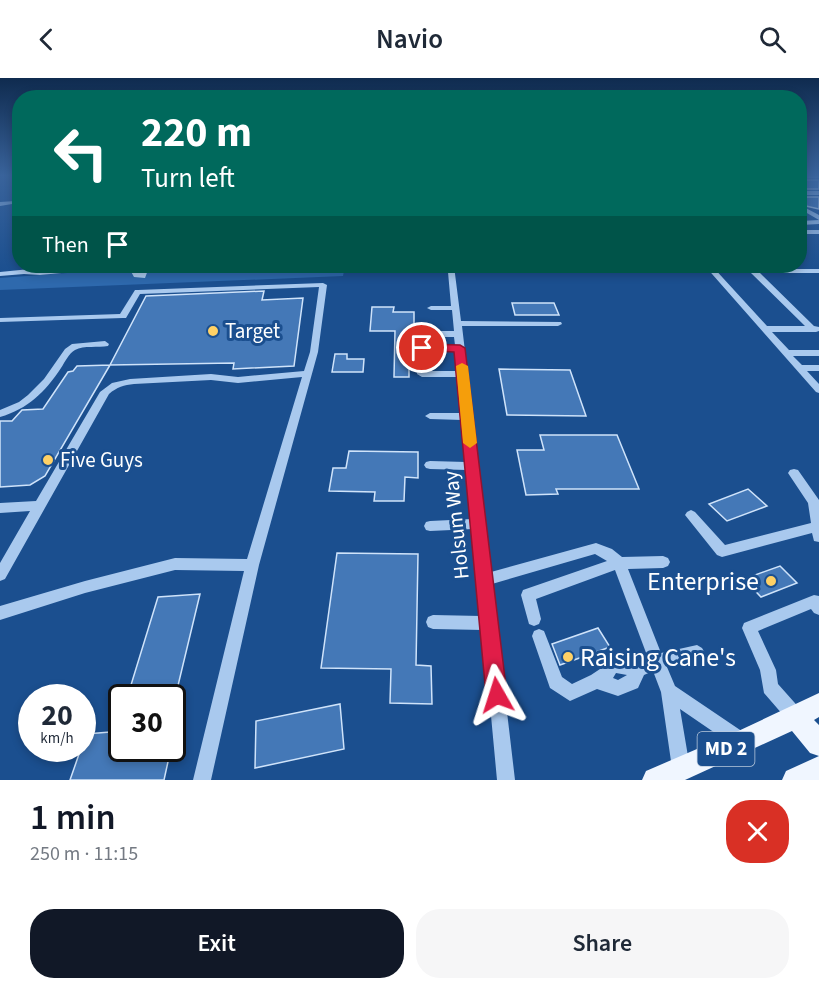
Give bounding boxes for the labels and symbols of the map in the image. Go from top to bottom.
place label: Target [225,316,280,346]
pin [396,322,447,373]
marker: Target [206,324,220,338]
place label: Five Guys [60,445,143,475]
marker: Five Guys [41,453,55,467]
street label: Holsum Way [435,469,477,581]
place label: Enterprise [647,563,759,600]
marker: Enterprise [764,574,778,588]
place label: Raising Cane's [580,639,736,676]
marker: Raising Cane's [561,650,575,664]
position arrow [465,663,529,727]
speed limit sign: 30 [108,684,186,762]
road number: MD 2 [698,732,754,766]

